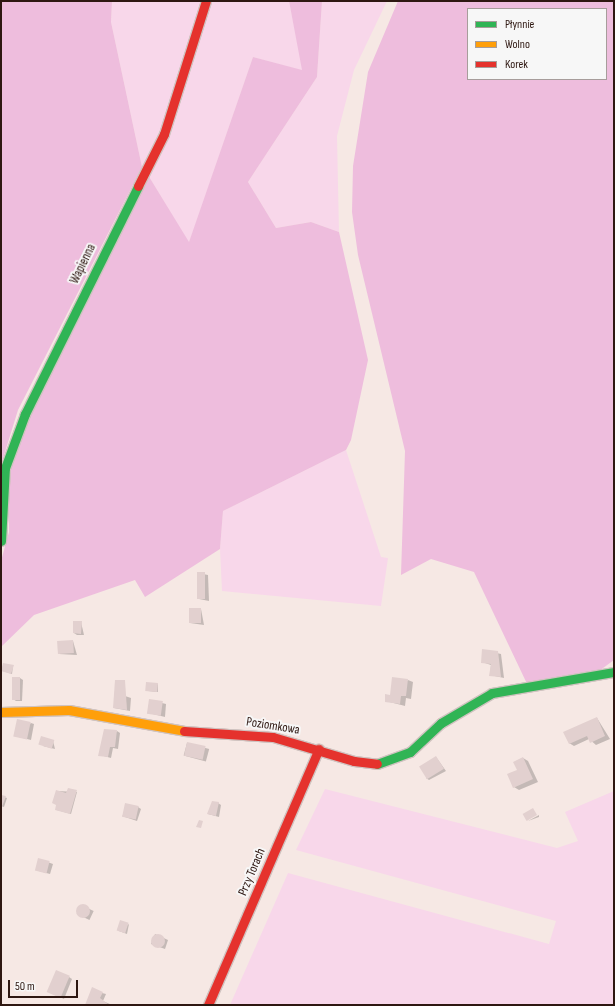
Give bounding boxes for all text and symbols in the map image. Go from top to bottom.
legend [467,8,607,80]
text: Płynnie [505,17,534,32]
text: Wolno [505,37,530,52]
text: Korek [505,57,528,72]
street label: Wapienna [67,242,99,286]
street label: Poziomkowa [245,714,301,738]
street label: Przy Torach [235,846,269,898]
scale bar [10,972,80,998]
text: 50 m [15,979,35,994]

